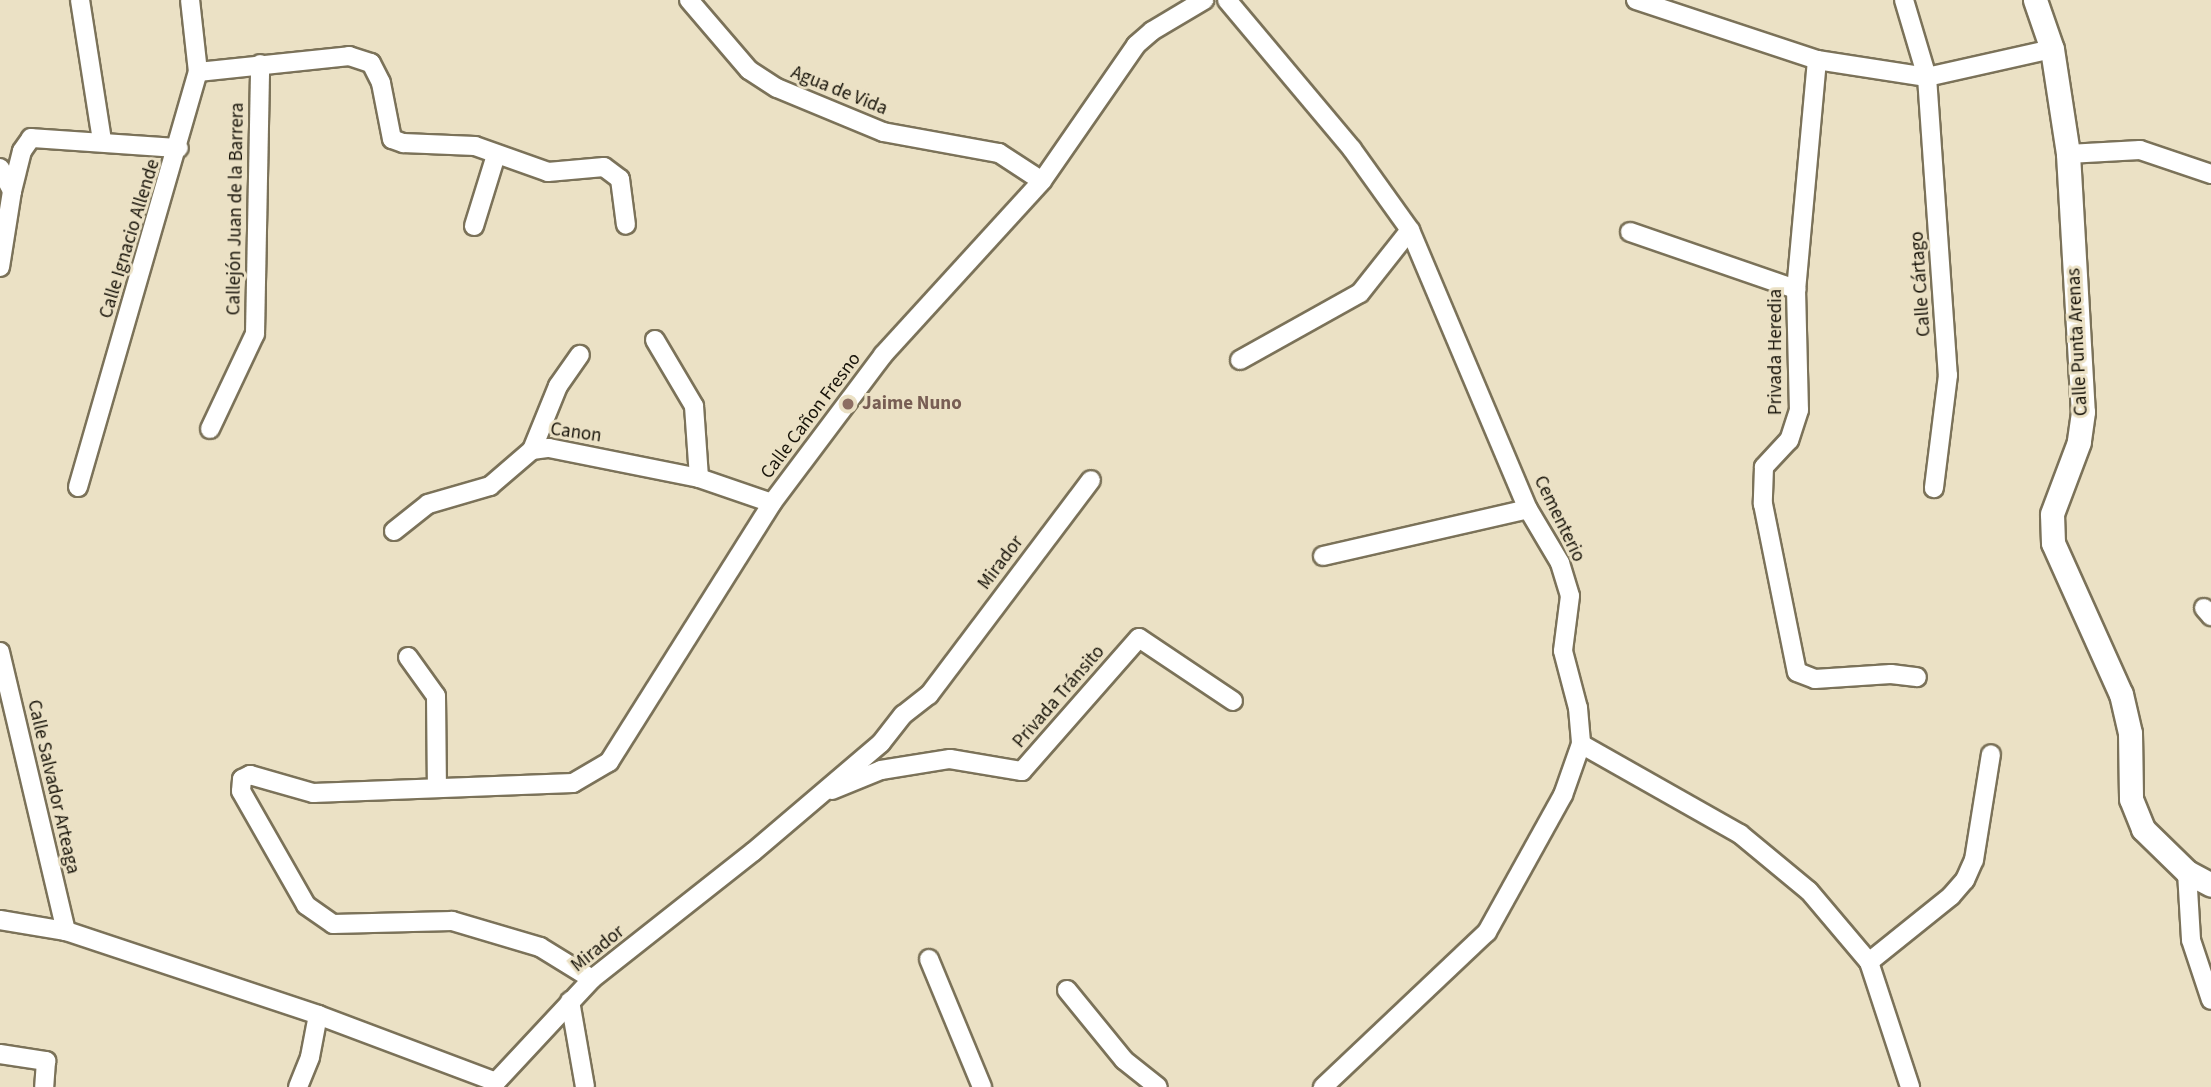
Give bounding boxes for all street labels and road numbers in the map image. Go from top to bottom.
street label: Agua de Vida [787,61,891,121]
street label: Callejón Juan de la Barrera [223,102,249,316]
street label: Calle Ignacio Allende [95,157,165,321]
street label: Calle Cártago [1906,231,1936,337]
street label: Calle Punta Arenas [2063,267,2093,417]
street label: Privada Heredia [1765,289,1787,415]
street label: Calle Cañon Fresno [756,348,866,484]
street label: Canon [549,418,603,448]
street label: Cementerio [1528,472,1590,566]
street label: Mirador [973,532,1029,594]
street label: Privada Tránsito [1008,641,1110,753]
street label: Calle Salvador Arteaga [22,698,84,876]
street label: Mirador [567,921,629,977]

